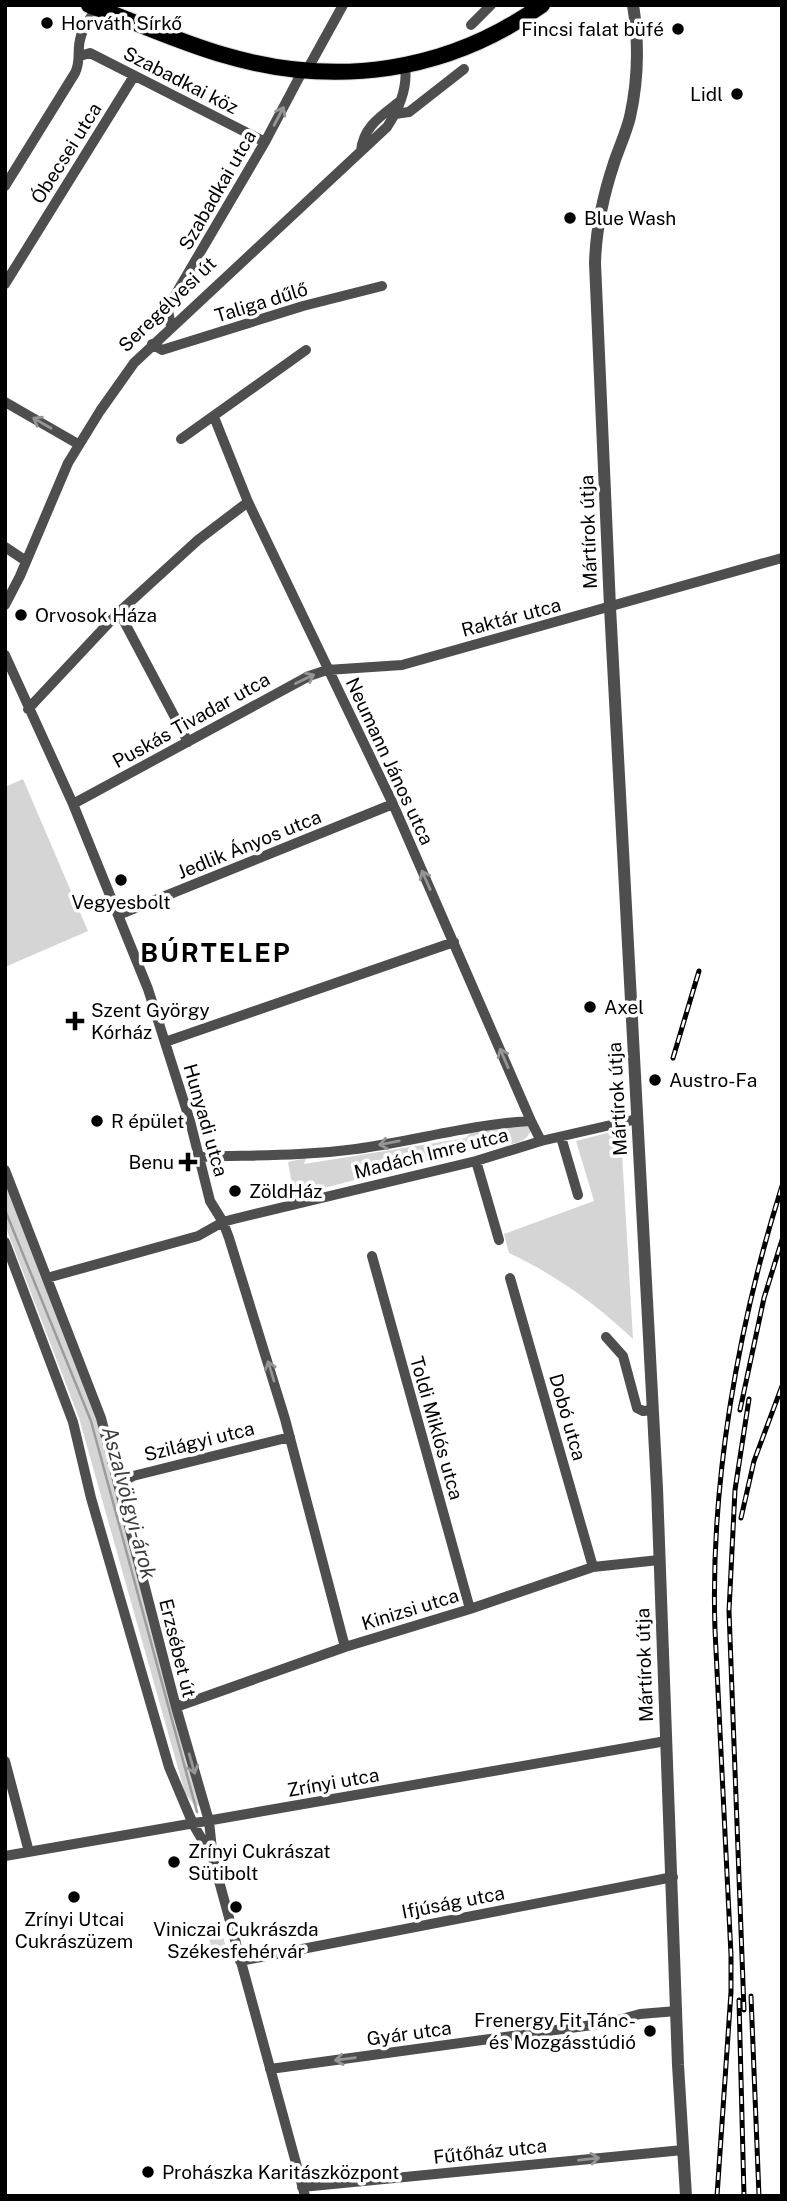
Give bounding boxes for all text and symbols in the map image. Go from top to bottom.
place label: Horváth Sírkő [61,12,182,34]
marker: Horváth Sírkő [39,15,55,31]
place label: Fincsi falat büfé [521,18,664,40]
marker: Fincsi falat büfé [670,21,686,37]
street label: Szabadkai köz [120,42,242,118]
place label: Lidl [690,83,723,105]
marker: Lidl [729,86,745,102]
street label: Óbecsei utca [26,99,106,207]
one-way arrow [273,106,286,127]
street label: Szabadkai utca [174,126,260,254]
place label: Blue Wash [584,207,676,229]
marker: Blue Wash [562,210,578,226]
street label: Seregélyesi út [114,252,220,356]
street label: Taliga dűlő [212,277,310,327]
one-way arrow [32,416,52,430]
street label: Mártírok útja [575,475,601,589]
street label: Raktár utca [459,593,563,641]
place label: Orvosok Háza [35,604,157,626]
marker: Orvosok Háza [13,607,29,623]
street label: Puskás Tivadar utca [109,668,273,772]
one-way arrow [294,671,315,685]
street label: Neumann János utca [342,674,438,848]
street label: Jedlik Ányos utca [174,805,324,883]
one-way arrow [419,869,432,891]
marker: Vegyesbolt [113,872,129,888]
place label: Vegyesbolt [71,891,171,913]
district label: BÚRTELEP [140,937,292,968]
place label: Axel [604,996,644,1018]
place label: Szent György Kórház [91,999,210,1043]
marker: Axel [582,999,598,1015]
marker: Szent György Kórház [65,1011,85,1031]
street label: Mártírok útja [603,1042,631,1156]
one-way arrow [497,1048,510,1069]
street label: Hunyadi utca [179,1061,233,1179]
place label: Austro-Fa [669,1069,757,1091]
marker: Austro-Fa [647,1072,663,1088]
place label: R épület [111,1110,184,1132]
marker: R épület [89,1113,105,1129]
street label: Madách Imre utca [352,1123,510,1183]
one-way arrow [378,1136,401,1150]
place label: Benu [128,1151,174,1173]
marker: Benu [180,1154,196,1170]
place label: ZöldHáz [249,1180,322,1202]
marker: ZöldHáz [227,1183,243,1199]
street label: Toldi Miklós utca [406,1354,468,1502]
one-way arrow [263,1360,276,1382]
street label: Dobó utca [545,1371,591,1463]
street label: Szilágyi utca [142,1417,256,1465]
water label: Aszalvölgyi-árok [97,1424,162,1582]
street label: Kinizsi utca [359,1584,461,1634]
street label: Erzsébet út [155,1596,201,1700]
street label: Mártírok útja [631,1608,657,1722]
one-way arrow [186,1753,199,1775]
street label: Zrínyi utca [285,1763,381,1801]
place label: Zrínyi Cukrászat Sütibolt [188,1840,331,1884]
marker: Zrínyi Cukrászat Sütibolt [166,1854,182,1870]
street label: Ifjúság utca [400,1881,506,1923]
marker: Zrínyi Utcai Cukrászüzem [66,1889,82,1905]
marker: Viniczai Cukrászda Székesfehérvár [228,1899,244,1915]
place label: Zrínyi Utcai Cukrászüzem [15,1908,133,1952]
place label: Viniczai Cukrászda Székesfehérvár [153,1918,319,1962]
place label: Frenergy Fit Tánc- és Mozgásstúdió [474,2009,636,2053]
street label: Gyár utca [365,2016,453,2050]
marker: Frenergy Fit Tánc- és Mozgásstúdió [642,2023,658,2039]
one-way arrow [334,2053,357,2066]
street label: Fűtőház utca [432,2134,548,2168]
one-way arrow [577,2152,600,2165]
place label: Prohászka Karitászközpont [162,2161,399,2183]
marker: Prohászka Karitászközpont [140,2164,156,2180]

